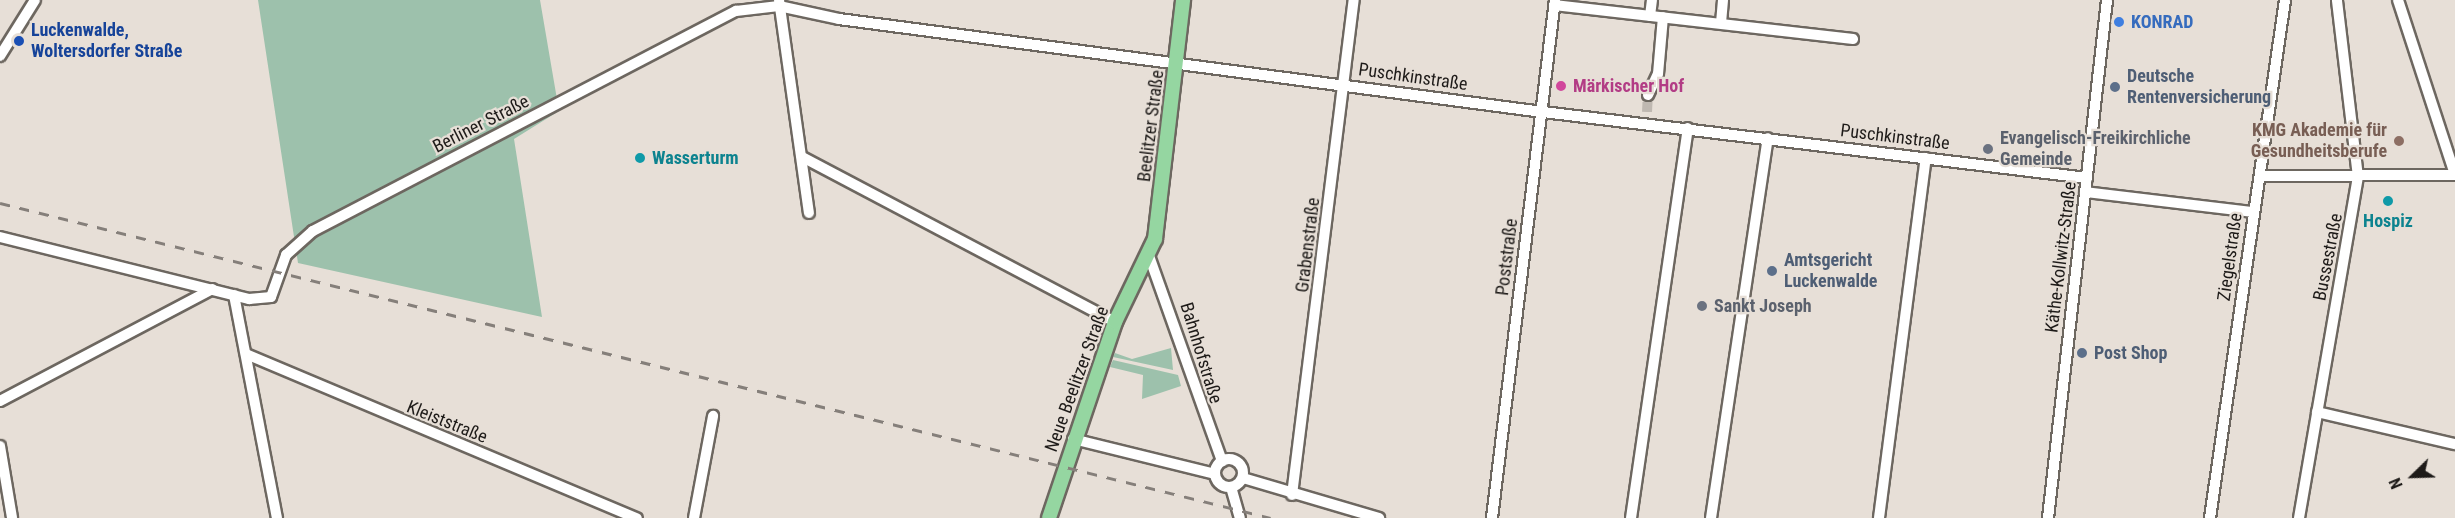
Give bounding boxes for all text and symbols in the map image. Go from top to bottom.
place label: KONRAD [2131,11,2193,33]
marker: KONRAD [2112,15,2126,29]
place label: Luckenwalde, Woltersdorfer Straße [31,20,182,63]
marker: Luckenwalde, Woltersdorfer Straße [12,34,26,48]
street label: Puschkinstraße [1357,59,1469,95]
place label: Deutsche Rentenversicherung [2127,66,2271,109]
street label: Beelitzer Straße [1133,69,1169,183]
place label: Märkischer Hof [1573,75,1684,97]
marker: Märkischer Hof [1554,79,1568,93]
marker: Deutsche Rentenversicherung [2108,80,2122,94]
street label: Berliner Straße [429,91,533,157]
street label: Puschkinstraße [1839,120,1951,154]
place label: KMG Akademie für Gesundheitsberufe [2251,120,2387,162]
place label: Evangelisch-Freikirchliche Gemeinde [2000,128,2191,170]
marker: KMG Akademie für Gesundheitsberufe [2392,134,2406,148]
marker: Evangelisch-Freikirchliche Gemeinde [1981,142,1995,156]
place label: Wasserturm [652,147,739,169]
marker: Wasserturm [633,151,647,165]
street label: Käthe-Kollwitz-Straße [2041,180,2081,334]
marker: Hospiz [2381,194,2395,208]
street label: Grabenstraße [1291,196,1325,294]
place label: Hospiz [2363,210,2413,232]
street label: Bussestraße [2309,211,2347,303]
street label: Ziegelstraße [2213,212,2247,302]
street label: Poststraße [1492,217,1522,297]
place label: Amtsgericht Luckenwalde [1784,250,1877,292]
marker: Amtsgericht Luckenwalde [1765,264,1779,278]
place label: Sankt Joseph [1714,295,1812,317]
marker: Sankt Joseph [1695,299,1709,313]
street label: Bahnhofstraße [1175,300,1227,406]
street label: Neue Beelitzer Straße [1041,303,1113,455]
place label: Post Shop [2094,342,2167,364]
marker: Post Shop [2075,346,2089,360]
street label: Kleiststraße [403,396,491,448]
north arrow [2383,446,2443,506]
text: N [2385,475,2407,491]

